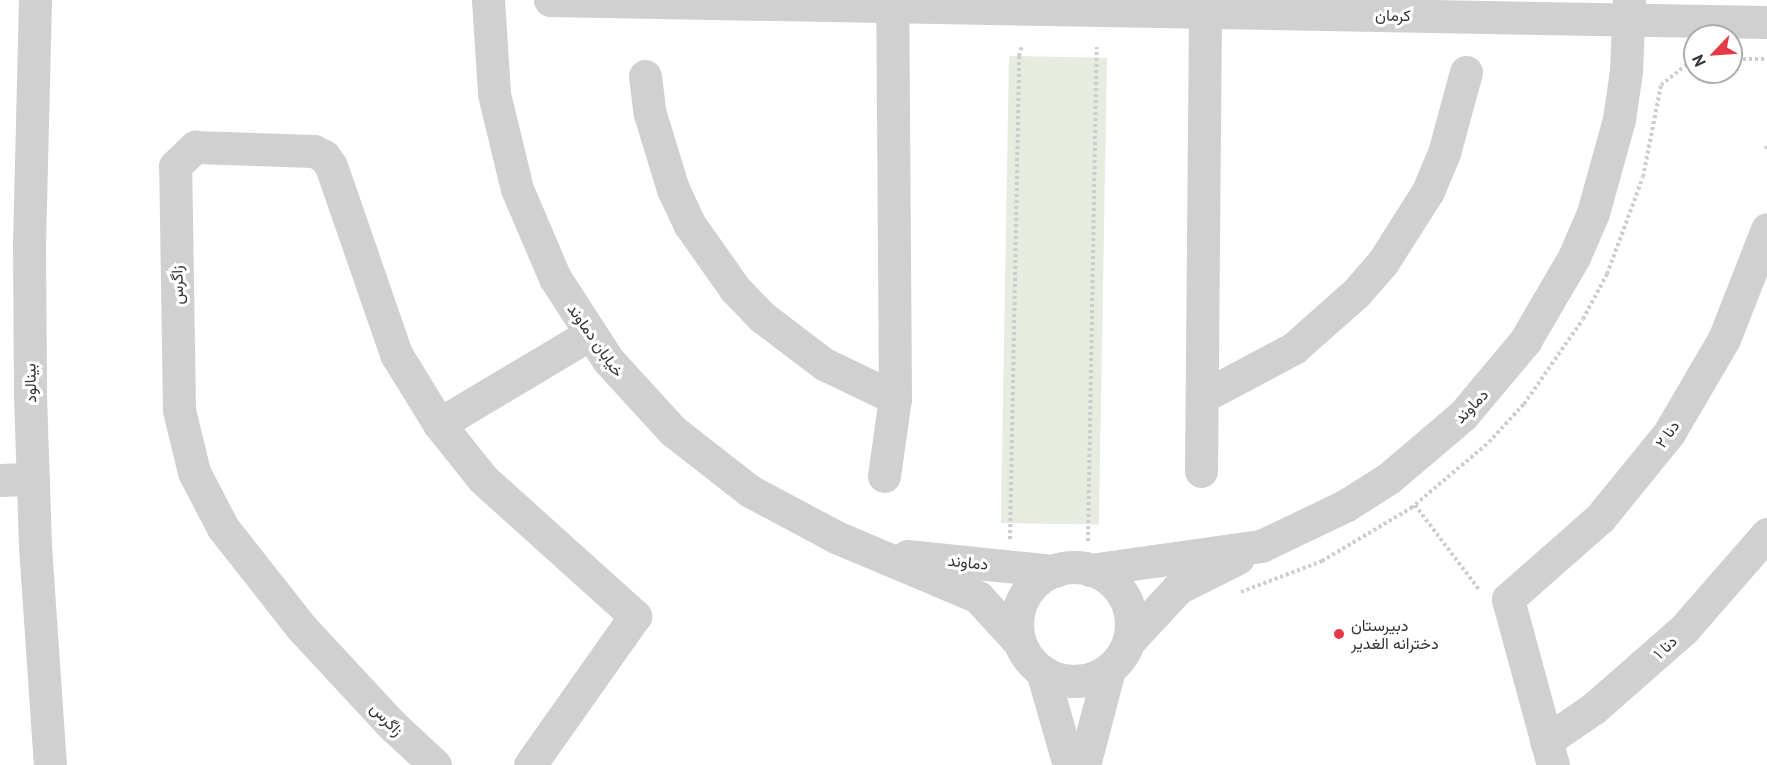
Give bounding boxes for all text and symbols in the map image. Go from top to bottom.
street label: کرمان [1375,5,1411,25]
north arrow [1683,24,1743,84]
text: N [1687,52,1710,70]
street label: زاگرس [167,265,187,305]
street label: خیابان دماوند [564,300,628,380]
street label: بینالود [20,363,40,403]
street label: دماوند [1450,385,1492,427]
street label: دنا ۲ [1651,417,1683,451]
street label: دماوند [947,550,989,574]
place label: دبیرستان دخترانه الغدیر [1351,615,1439,653]
marker: دبیرستان دخترانه الغدیر [1332,627,1346,641]
street label: دنا ۱ [1649,631,1681,663]
street label: زاگرس [367,698,407,740]

